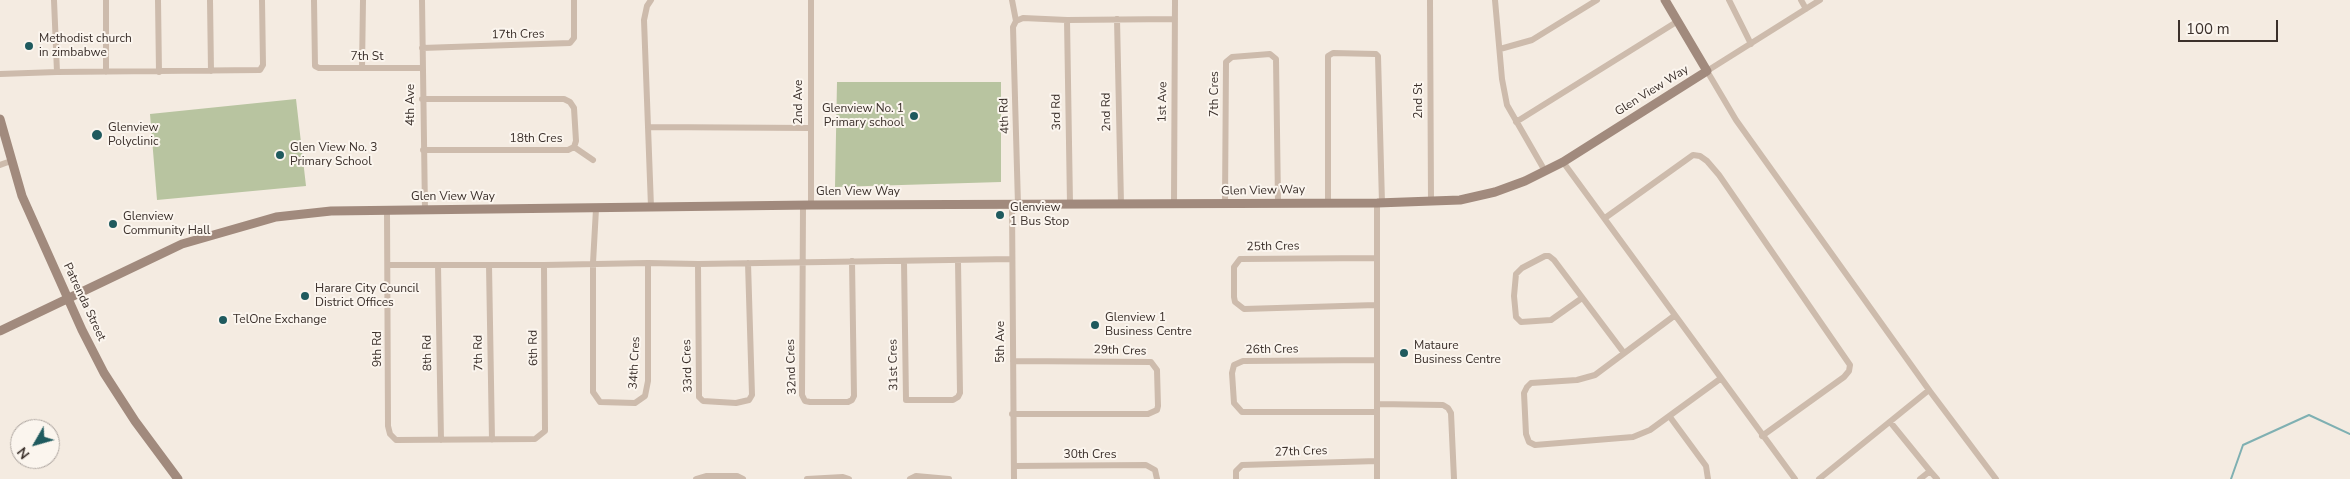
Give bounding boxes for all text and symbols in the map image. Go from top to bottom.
scale bar [2180,10,2280,42]
text: 100 m [2186,19,2230,39]
street label: 17th Cres [491,27,545,43]
place label: Methodist church in zimbabwe [39,32,132,60]
marker: Methodist church in zimbabwe [23,40,35,52]
street label: 7th St [351,50,383,64]
street label: Glen View Way [1613,63,1691,119]
street label: 7th Cres [1208,71,1222,117]
street label: 2nd Ave [792,79,806,125]
street label: 1st Ave [1155,81,1171,123]
street label: 2nd St [1412,83,1426,119]
street label: 4th Ave [404,84,418,126]
street label: 2nd Rd [1099,92,1115,132]
street label: 3rd Rd [1049,94,1065,130]
street label: 4th Rd [997,98,1013,134]
place label: Glenview No. 1 Primary school [822,102,904,130]
marker: Glenview No. 1 Primary school [908,110,920,122]
place label: Glenview Polyclinic [108,121,159,149]
marker: Glenview Polyclinic [90,128,104,142]
street label: 18th Cres [510,132,562,146]
place label: Glen View No. 3 Primary School [290,141,377,169]
marker: Glen View No. 3 Primary School [274,149,286,161]
street label: Glen View Way [1221,183,1305,199]
street label: Glen View Way [816,185,900,199]
street label: Glen View Way [411,190,495,204]
place label: Glenview 1 Bus Stop [1010,201,1069,229]
marker: Glenview 1 Bus Stop [994,209,1006,221]
place label: Glenview Community Hall [123,210,210,238]
marker: Glenview Community Hall [107,218,119,230]
street label: 25th Cres [1246,239,1300,255]
street label: Patrenda Street [60,261,108,343]
place label: Harare City Council District Offices [315,282,419,310]
marker: Harare City Council District Offices [299,290,311,302]
place label: Glenview 1 Business Centre [1105,311,1192,339]
place label: TelOne Exchange [233,313,327,327]
marker: TelOne Exchange [217,314,229,326]
marker: Glenview 1 Business Centre [1089,319,1101,331]
street label: 5th Ave [994,321,1008,363]
street label: 6th Rd [526,330,542,366]
street label: 9th Rd [371,331,385,367]
street label: 8th Rd [420,335,436,371]
street label: 7th Rd [471,335,487,371]
street label: 34th Cres [626,336,644,390]
street label: 33rd Cres [680,339,696,393]
street label: 32nd Cres [784,339,800,395]
street label: 31st Cres [886,339,902,391]
place label: Mataure Business Centre [1414,339,1501,367]
street label: 26th Cres [1245,342,1299,358]
street label: 29th Cres [1093,343,1147,359]
marker: Mataure Business Centre [1398,347,1410,359]
north arrow [10,419,60,469]
text: N [13,443,34,463]
street label: 27th Cres [1274,444,1328,460]
street label: 30th Cres [1064,448,1116,462]

